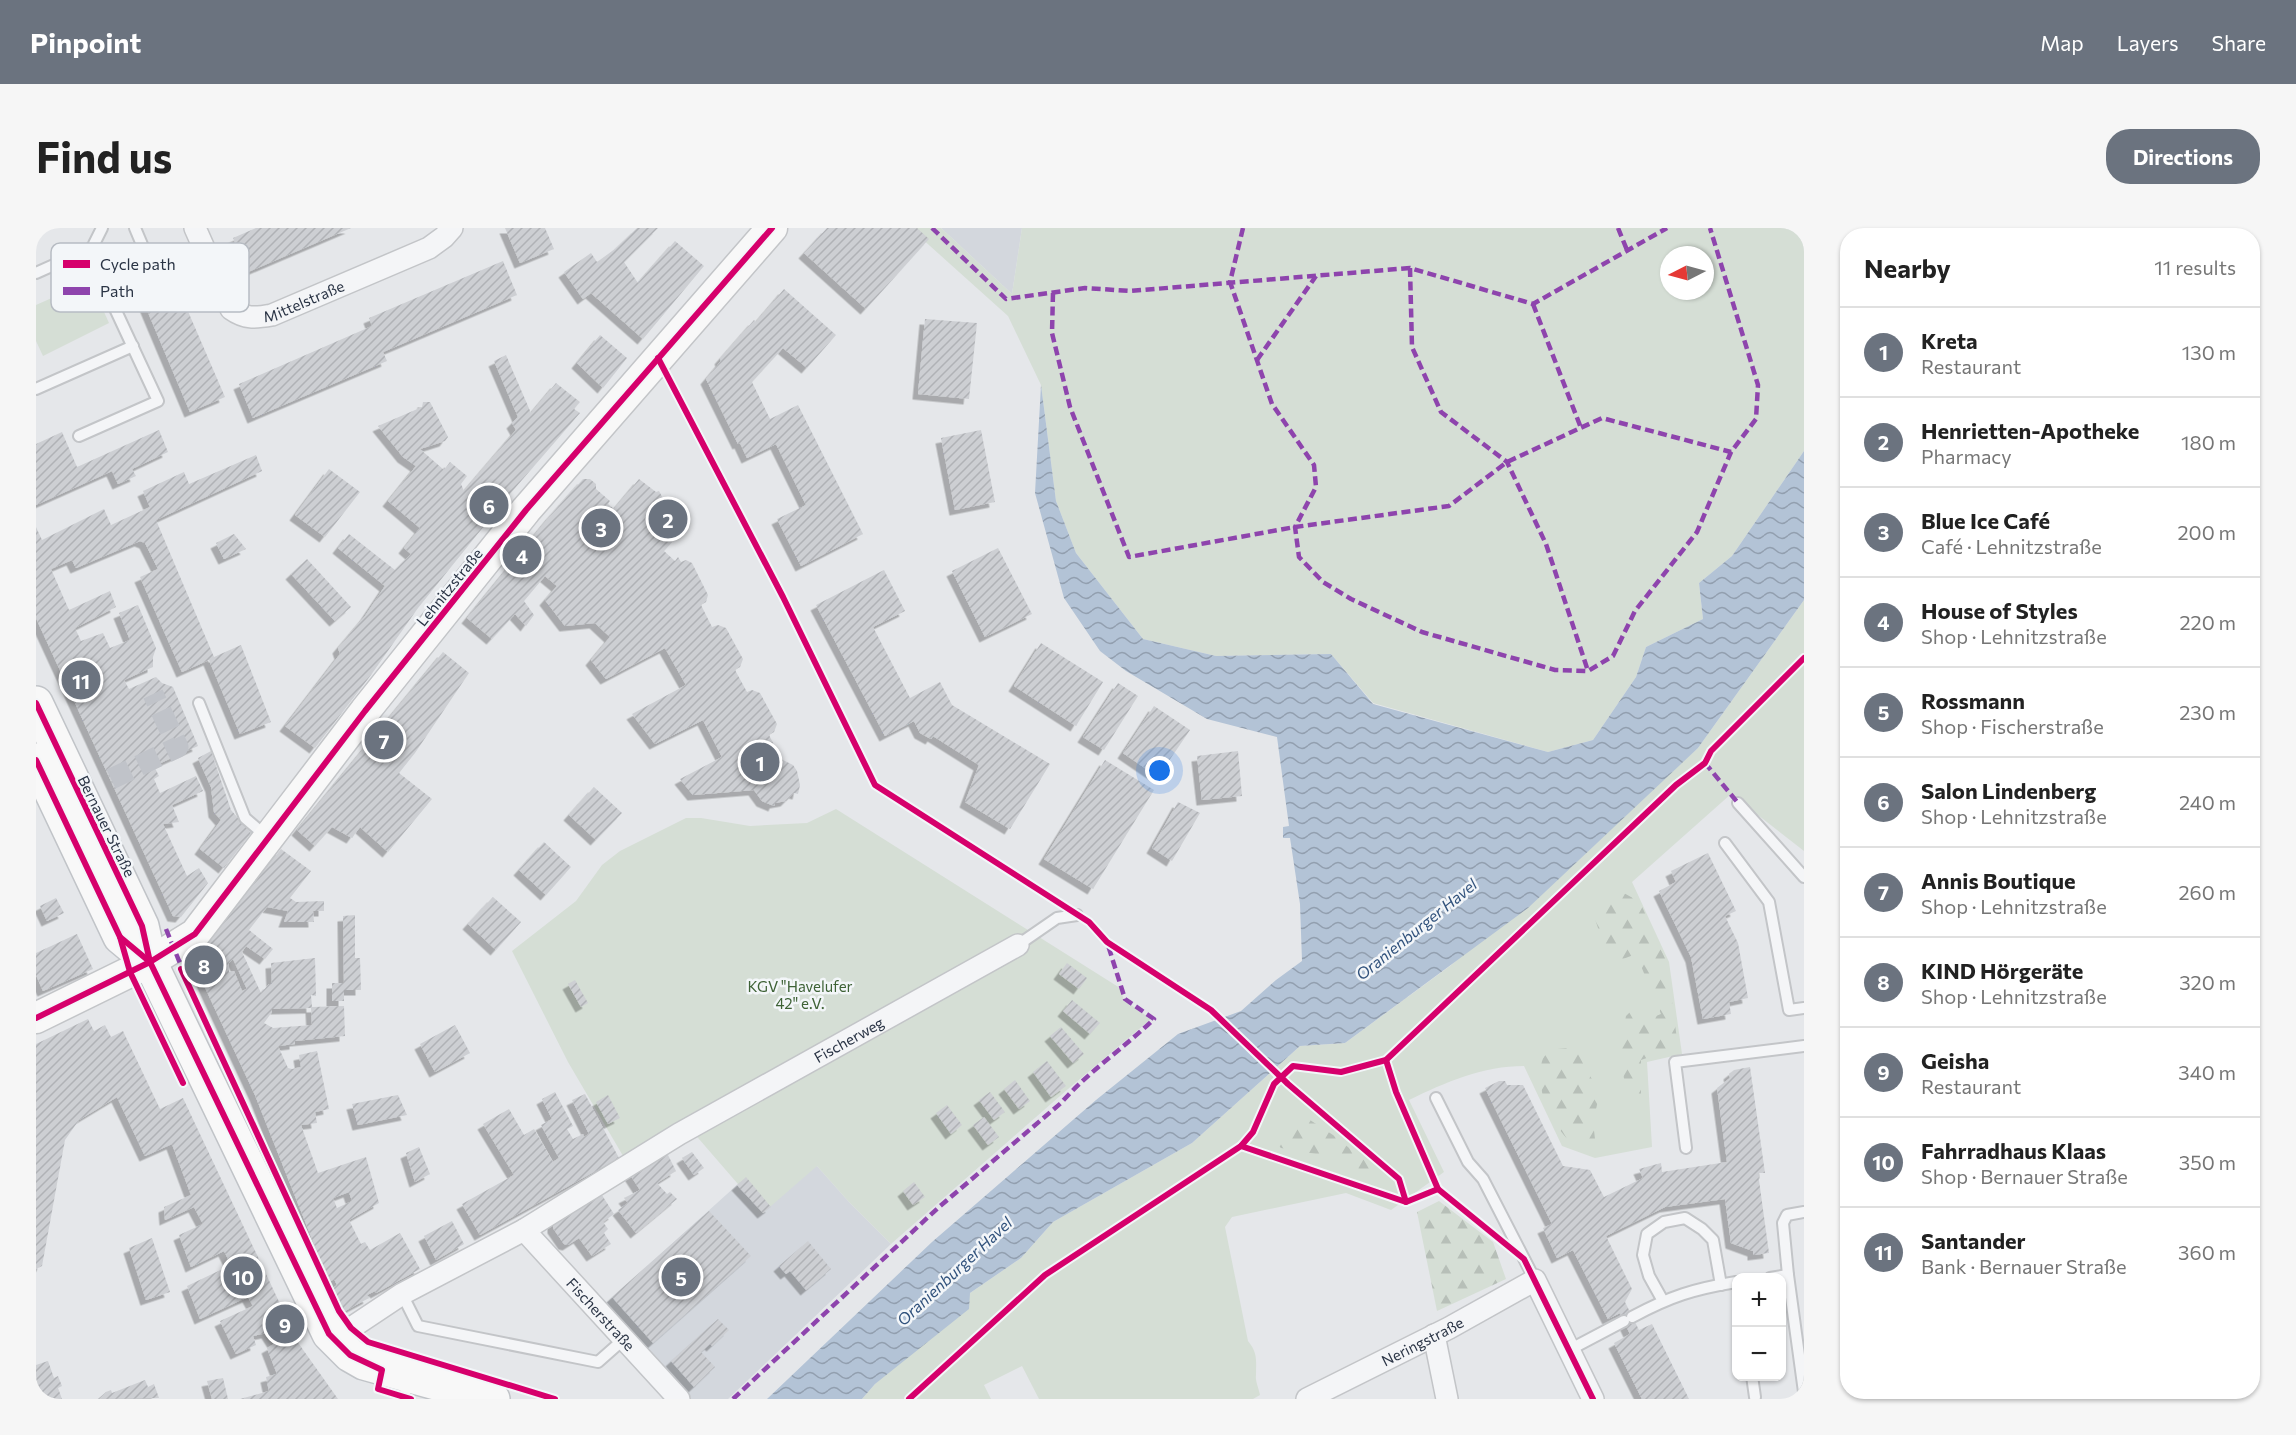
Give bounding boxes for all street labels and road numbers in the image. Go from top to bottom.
street label: Mittelstraße [262,276,347,325]
street label: Lehnitzstraße [412,544,486,629]
street label: Bernauer Straße [75,772,139,880]
street label: Fischerweg [811,1013,887,1066]
street label: Fischerstraße [563,1274,639,1354]
street label: Neringstraße [1378,1313,1467,1369]

